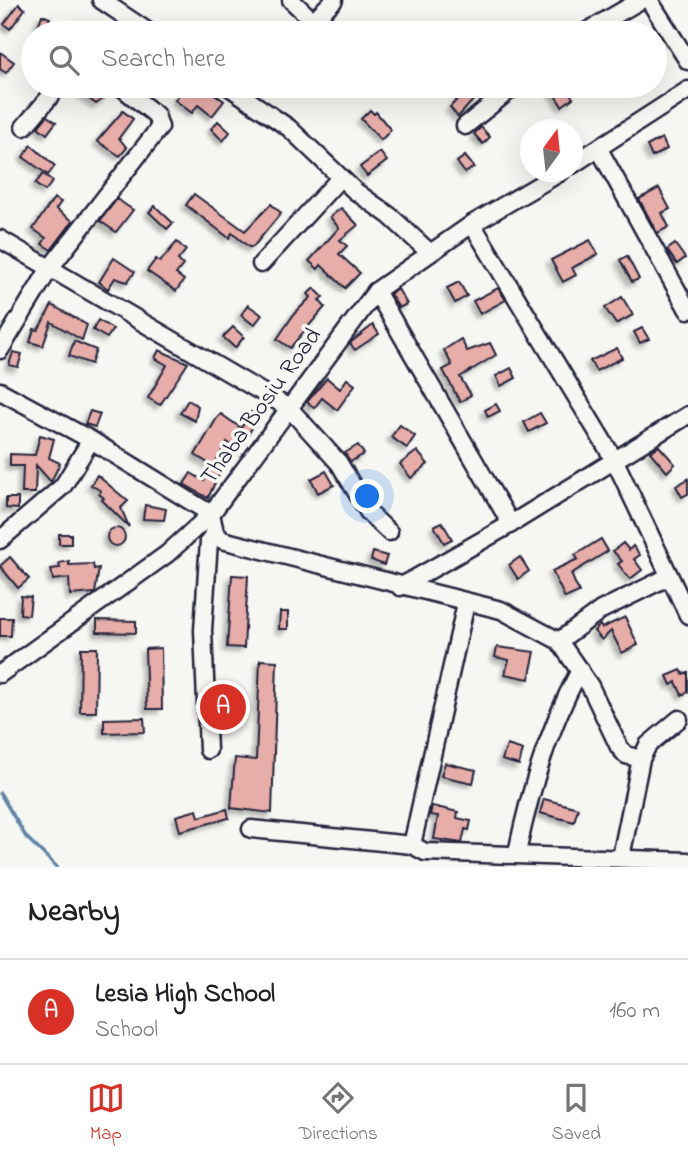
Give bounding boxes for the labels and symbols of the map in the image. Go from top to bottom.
north arrow [520,119,583,182]
street label: Thaba Bosiu Road [193,321,331,493]
your location [350,479,384,513]
pin: A [200,681,246,733]

